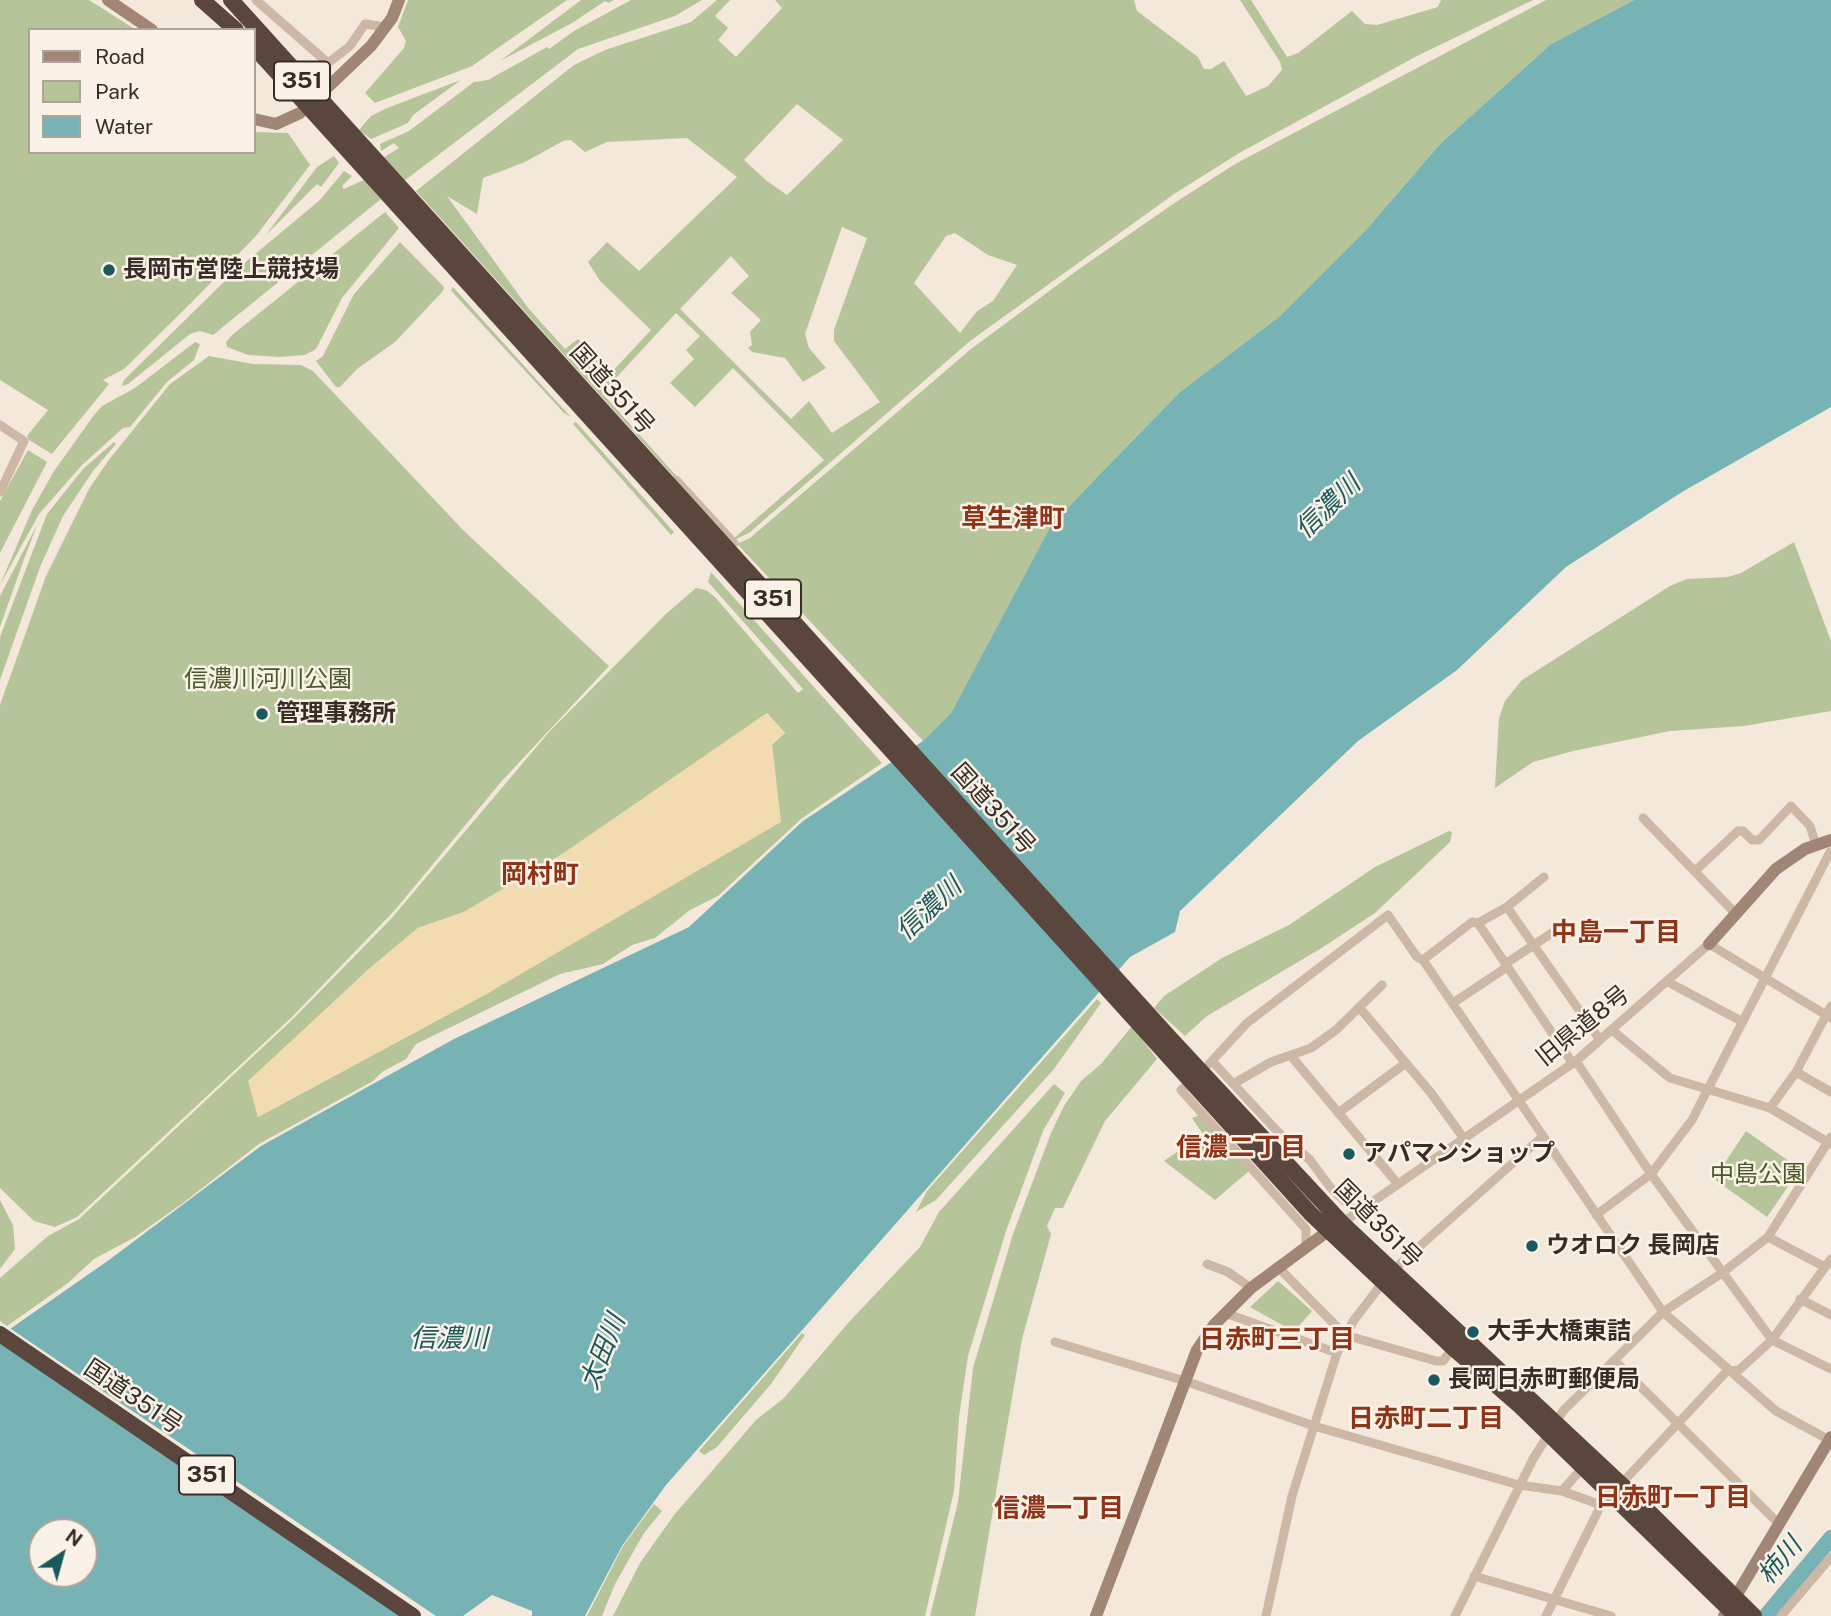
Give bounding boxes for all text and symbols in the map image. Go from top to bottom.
legend [28,28,256,154]
text: Road [95,44,145,69]
road number: 351 [274,61,330,100]
text: Park [95,79,140,104]
text: Water [95,114,153,139]
place label: 長岡市営陸上競技場 [123,256,339,284]
marker: 長岡市営陸上競技場 [101,262,117,278]
street label: 国道351号 [564,338,660,440]
water label: 信濃川 [1289,469,1367,545]
district label: 草生津町 [961,503,1065,535]
road number: 351 [745,580,801,618]
park label: 信濃川河川公園 [184,666,352,694]
place label: 管理事務所 [276,700,396,728]
marker: 管理事務所 [254,706,270,722]
street label: 国道351号 [945,758,1041,860]
district label: 岡村町 [501,859,579,891]
water label: 信濃川 [890,871,968,947]
district label: 中島一丁目 [1551,917,1681,949]
street label: 旧県道8号 [1531,980,1635,1072]
district label: 信濃二丁目 [1176,1132,1306,1164]
place label: アパマンショップ [1363,1140,1555,1168]
marker: アパマンショップ [1341,1146,1357,1162]
park label: 中島公園 [1710,1161,1806,1189]
street label: 国道351号 [1328,1174,1428,1274]
place label: ウオロク 長岡店 [1546,1232,1719,1260]
marker: ウオロク 長岡店 [1524,1238,1540,1254]
water label: 太田川 [574,1310,632,1394]
place label: 大手大橋東詰 [1487,1318,1631,1346]
water label: 信濃川 [410,1323,488,1355]
district label: 日赤町三丁目 [1199,1324,1355,1356]
marker: 大手大橋東詰 [1465,1324,1481,1340]
street label: 国道351号 [78,1354,188,1440]
place label: 長岡日赤町郵便局 [1448,1366,1640,1394]
marker: 長岡日赤町郵便局 [1426,1372,1442,1388]
district label: 日赤町二丁目 [1348,1403,1504,1435]
road number: 351 [179,1456,235,1494]
district label: 日赤町一丁目 [1595,1482,1751,1514]
district label: 信濃一丁目 [994,1493,1124,1525]
north arrow [28,1518,98,1588]
text: N [62,1524,87,1551]
water label: 柿川 [1751,1531,1809,1591]

